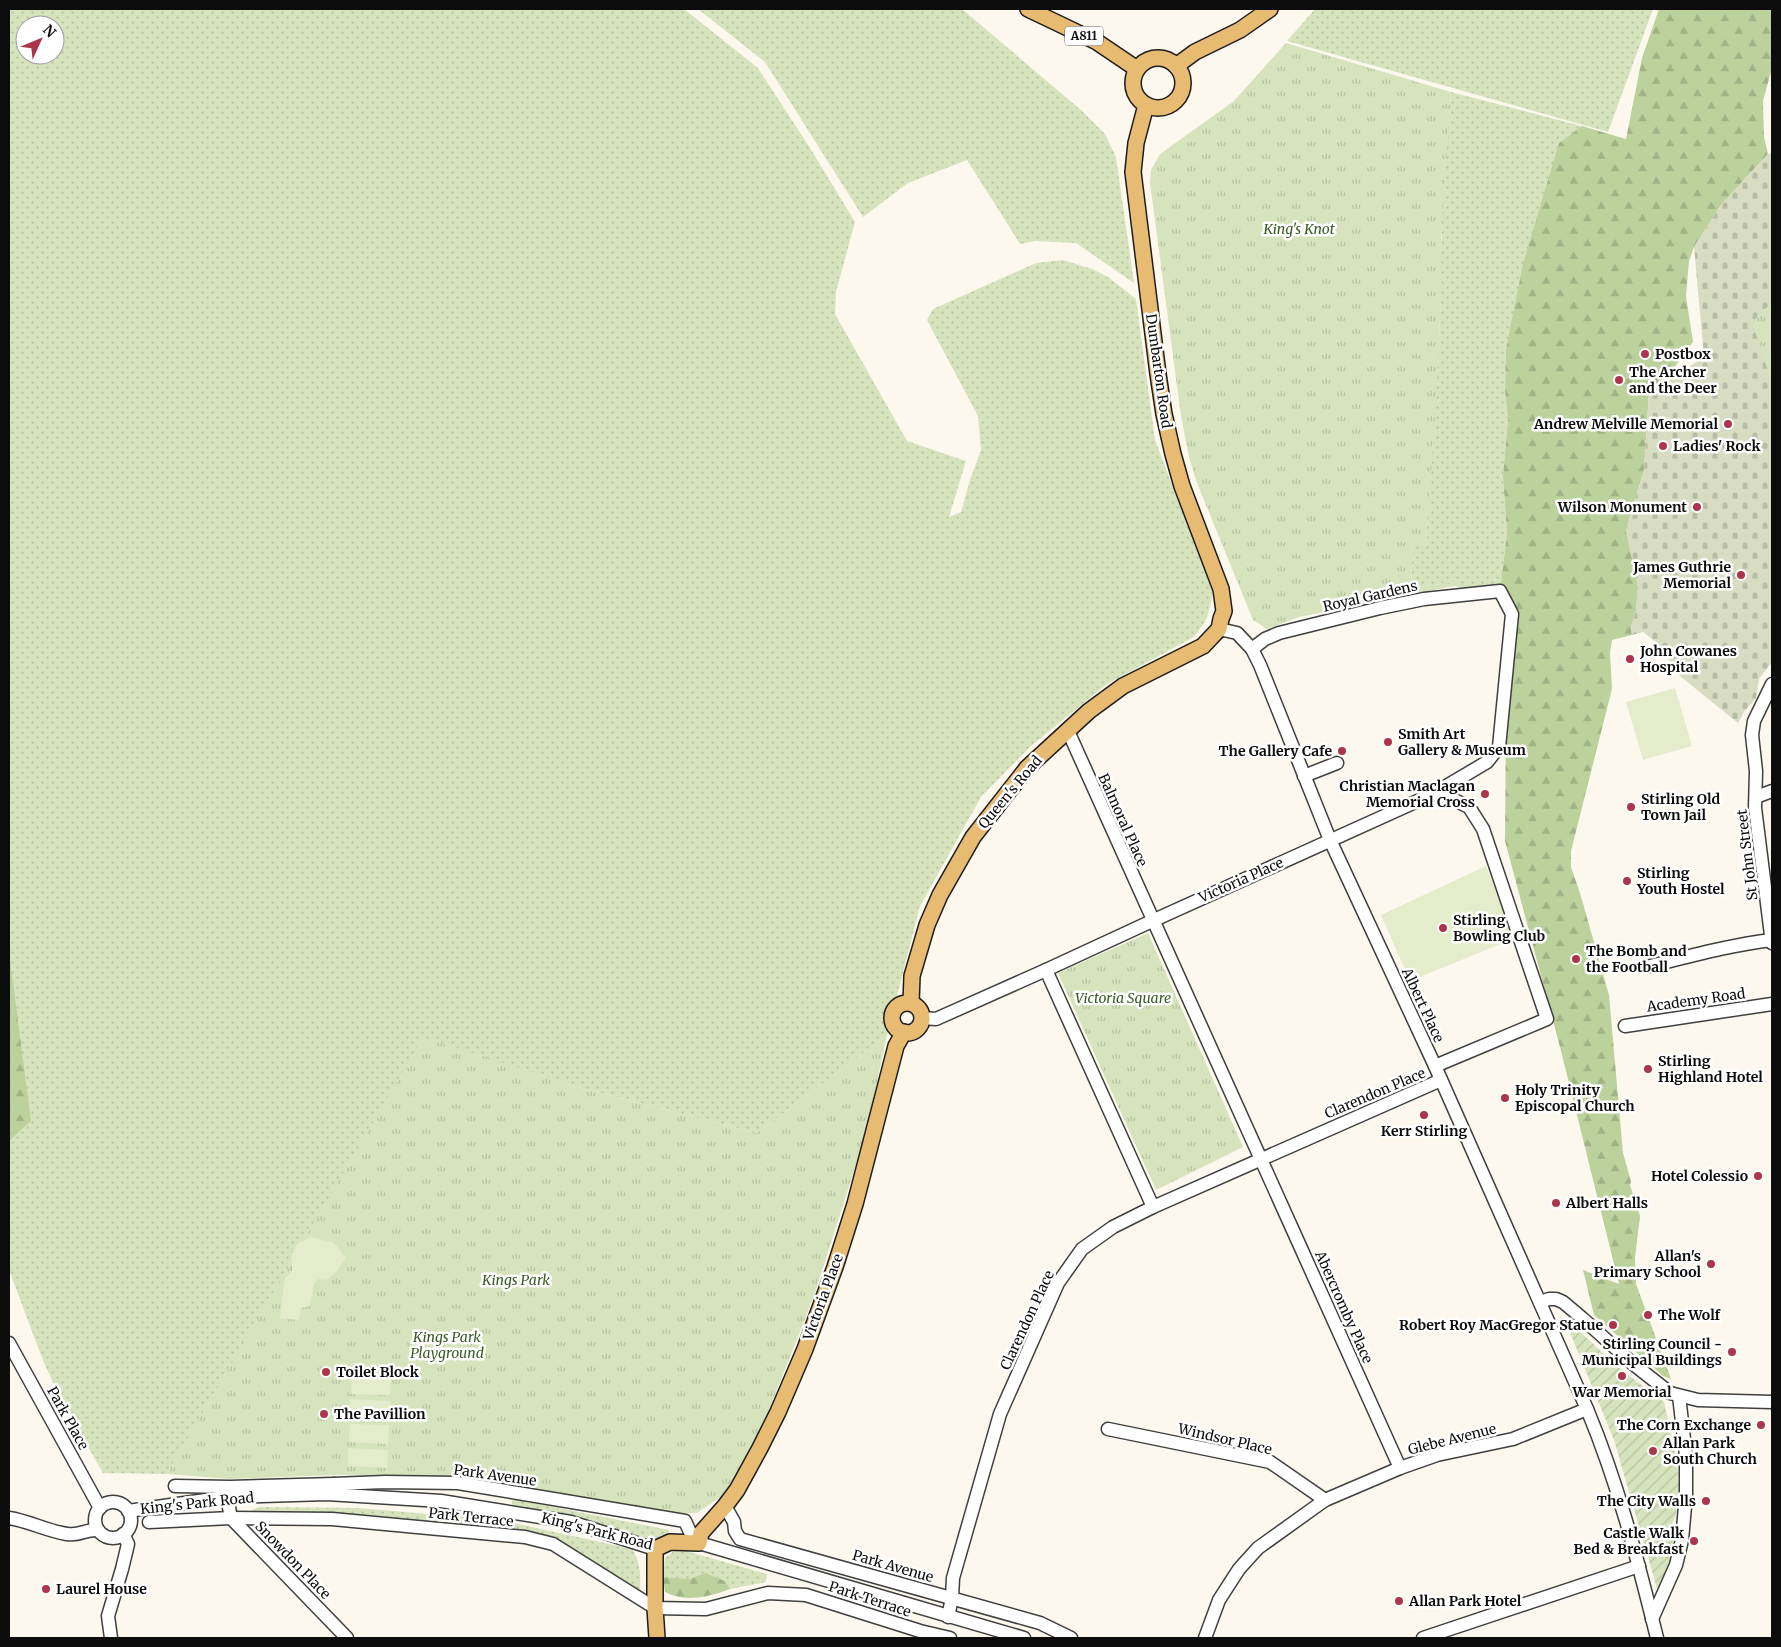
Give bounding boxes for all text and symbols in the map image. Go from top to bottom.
north arrow [15,15,65,65]
text: N [39,21,60,41]
road number: A811 [1065,27,1103,46]
park label: King's Knot [1262,220,1335,238]
street label: Dumbarton Road [1142,313,1176,430]
place label: Postbox [1655,345,1711,363]
marker: Postbox [1639,348,1651,360]
place label: The Archer and the Deer [1629,363,1717,397]
marker: The Archer and the Deer [1613,374,1625,386]
place label: Andrew Melville Memorial [1533,415,1718,433]
marker: Andrew Melville Memorial [1722,418,1734,430]
place label: Ladies' Rock [1673,437,1761,455]
marker: Ladies' Rock [1657,440,1669,452]
place label: Wilson Monument [1557,498,1687,516]
marker: Wilson Monument [1691,501,1703,513]
place label: James Guthrie Memorial [1632,558,1731,592]
marker: James Guthrie Memorial [1735,569,1747,581]
street label: Royal Gardens [1321,576,1419,616]
place label: John Cowanes Hospital [1639,642,1737,676]
marker: John Cowanes Hospital [1624,653,1636,665]
place label: Smith Art Gallery & Museum [1398,725,1526,759]
marker: Smith Art Gallery & Museum [1382,736,1394,748]
place label: The Gallery Cafe [1219,742,1332,760]
marker: The Gallery Cafe [1336,745,1348,757]
street label: Queen's Road [974,751,1046,832]
street label: Balmoral Place [1094,771,1152,869]
place label: Christian Maclagan Memorial Cross [1339,777,1475,811]
marker: Christian Maclagan Memorial Cross [1479,788,1491,800]
place label: Stirling Old Town Jail [1641,790,1720,824]
marker: Stirling Old Town Jail [1625,801,1637,813]
street label: St John Street [1732,808,1762,902]
street label: Victoria Place [1195,853,1286,907]
place label: Stirling Youth Hostel [1636,864,1725,898]
marker: Stirling Youth Hostel [1621,875,1633,887]
place label: Stirling Bowling Club [1453,911,1546,945]
marker: Stirling Bowling Club [1437,922,1449,934]
place label: The Bomb and the Football [1586,942,1687,976]
marker: The Bomb and the Football [1570,953,1582,965]
street label: Albert Place [1397,964,1448,1045]
street label: Academy Road [1645,984,1747,1016]
park label: Victoria Square [1075,989,1171,1007]
place label: Stirling Highland Hotel [1658,1052,1763,1086]
marker: Stirling Highland Hotel [1642,1063,1654,1075]
street label: Clarendon Place [1322,1064,1428,1122]
place label: Holy Trinity Episcopal Church [1515,1081,1635,1115]
marker: Holy Trinity Episcopal Church [1499,1092,1511,1104]
marker: Kerr Stirling [1418,1109,1430,1121]
place label: Kerr Stirling [1381,1122,1468,1140]
place label: Hotel Colessio [1651,1167,1748,1185]
marker: Hotel Colessio [1752,1170,1764,1182]
place label: Albert Halls [1565,1194,1648,1212]
marker: Albert Halls [1550,1197,1562,1209]
street label: Abercromby Place [1311,1247,1377,1366]
place label: Allan's Primary School [1594,1247,1701,1281]
street label: Victoria Place [799,1251,847,1344]
marker: Allan's Primary School [1705,1258,1717,1270]
street label: Clarendon Place [996,1267,1058,1373]
park label: Kings Park [481,1271,550,1289]
place label: The Wolf [1658,1306,1721,1324]
marker: The Wolf [1642,1309,1654,1321]
place label: Robert Roy MacGregor Statue [1399,1316,1603,1334]
marker: Robert Roy MacGregor Statue [1607,1319,1619,1331]
park label: Kings Park Playground [410,1328,484,1362]
place label: Stirling Council - Municipal Buildings [1582,1335,1722,1369]
marker: Stirling Council - Municipal Buildings [1726,1346,1738,1358]
place label: Toilet Block [336,1363,420,1381]
marker: Toilet Block [320,1366,332,1378]
marker: War Memorial [1616,1370,1628,1382]
street label: Park Place [43,1383,93,1453]
place label: War Memorial [1572,1383,1672,1401]
place label: The Pavillion [334,1405,426,1423]
marker: The Pavillion [318,1408,330,1420]
place label: The Corn Exchange [1617,1416,1751,1434]
street label: Windsor Place [1175,1419,1274,1459]
street label: Glebe Avenue [1406,1419,1498,1459]
marker: The Corn Exchange [1755,1419,1767,1431]
place label: Allan Park South Church [1662,1434,1758,1468]
marker: Allan Park South Church [1647,1445,1659,1457]
street label: Park Avenue [452,1460,538,1490]
street label: King's Park Road [139,1488,255,1518]
place label: The City Walls [1597,1492,1696,1510]
marker: The City Walls [1700,1495,1712,1507]
street label: Park Terrace [428,1504,514,1530]
street label: King's Park Road [539,1508,655,1554]
street label: Snowdon Place [251,1517,335,1603]
place label: Castle Walk Bed & Breakfast [1574,1524,1685,1558]
marker: Castle Walk Bed & Breakfast [1688,1535,1700,1547]
street label: Park Avenue [850,1546,936,1586]
street label: Park Terrace [827,1577,913,1621]
place label: Laurel House [56,1580,147,1598]
marker: Laurel House [40,1583,52,1595]
place label: Allan Park Hotel [1408,1592,1522,1610]
marker: Allan Park Hotel [1393,1595,1405,1607]

